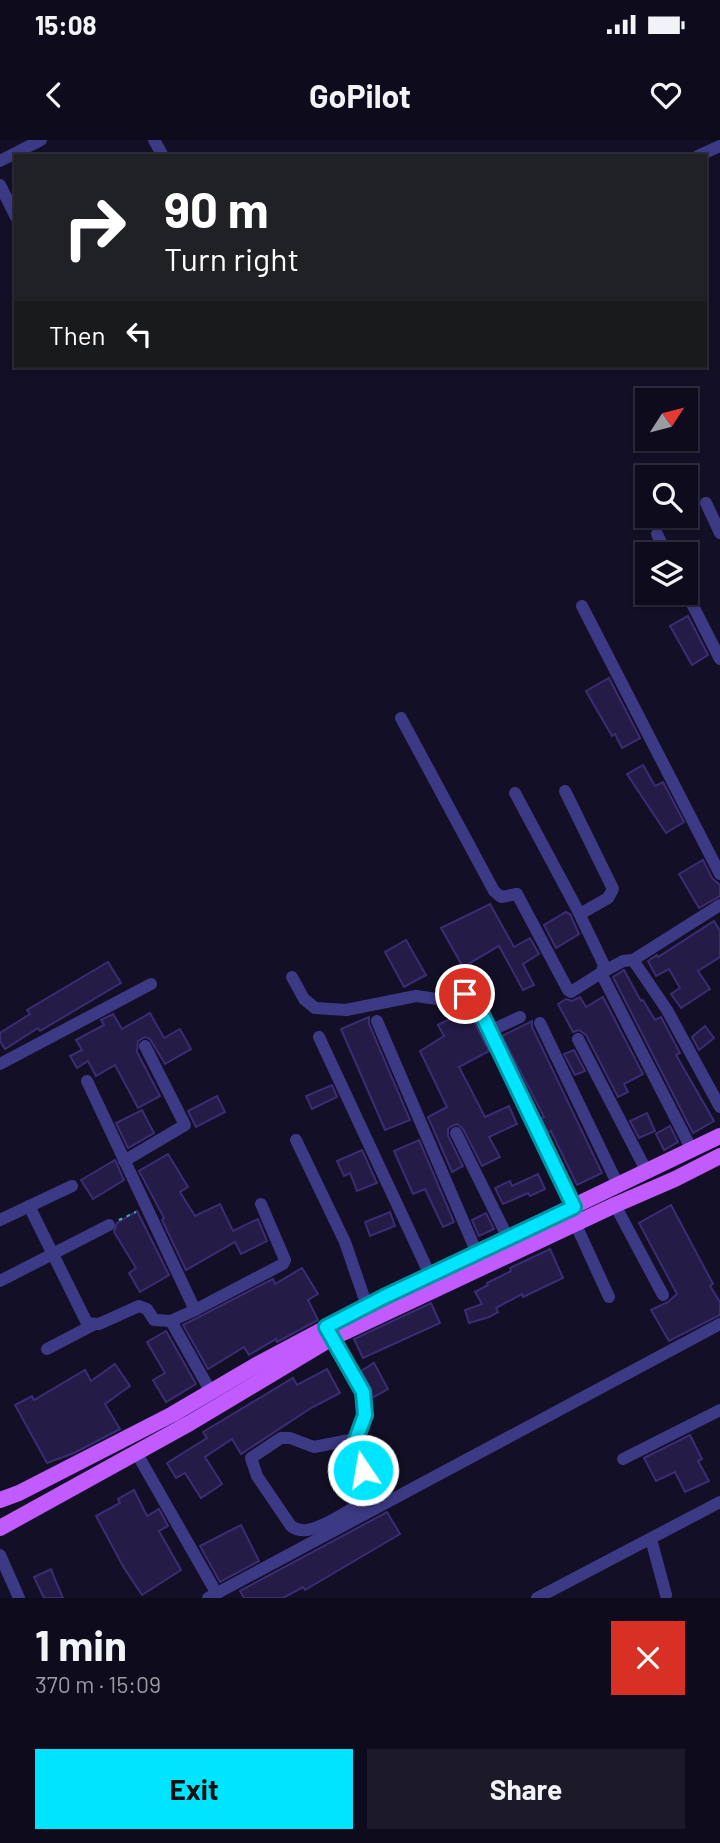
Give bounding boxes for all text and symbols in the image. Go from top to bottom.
text: 15:08 [35,9,97,40]
icon: back [35,76,73,114]
text: GoPilot [309,76,411,114]
icon: heart [647,76,685,114]
text: 90 m [164,179,269,238]
icon: right [49,182,140,273]
text: Turn right [164,239,299,277]
icon: left [120,315,158,353]
text: Then [49,319,106,350]
north arrow [635,388,698,452]
map controls [635,388,698,605]
button: search [635,465,698,528]
button: layers [635,542,698,605]
pin [435,964,495,1024]
icon: arrive [446,975,484,1013]
position arrow [326,1433,400,1507]
text: 1 min [35,1619,127,1669]
button: close [611,1621,685,1695]
text: 370 m · 15:09 [35,1670,161,1698]
button: Exit [35,1749,353,1829]
button: Share [367,1749,685,1829]

